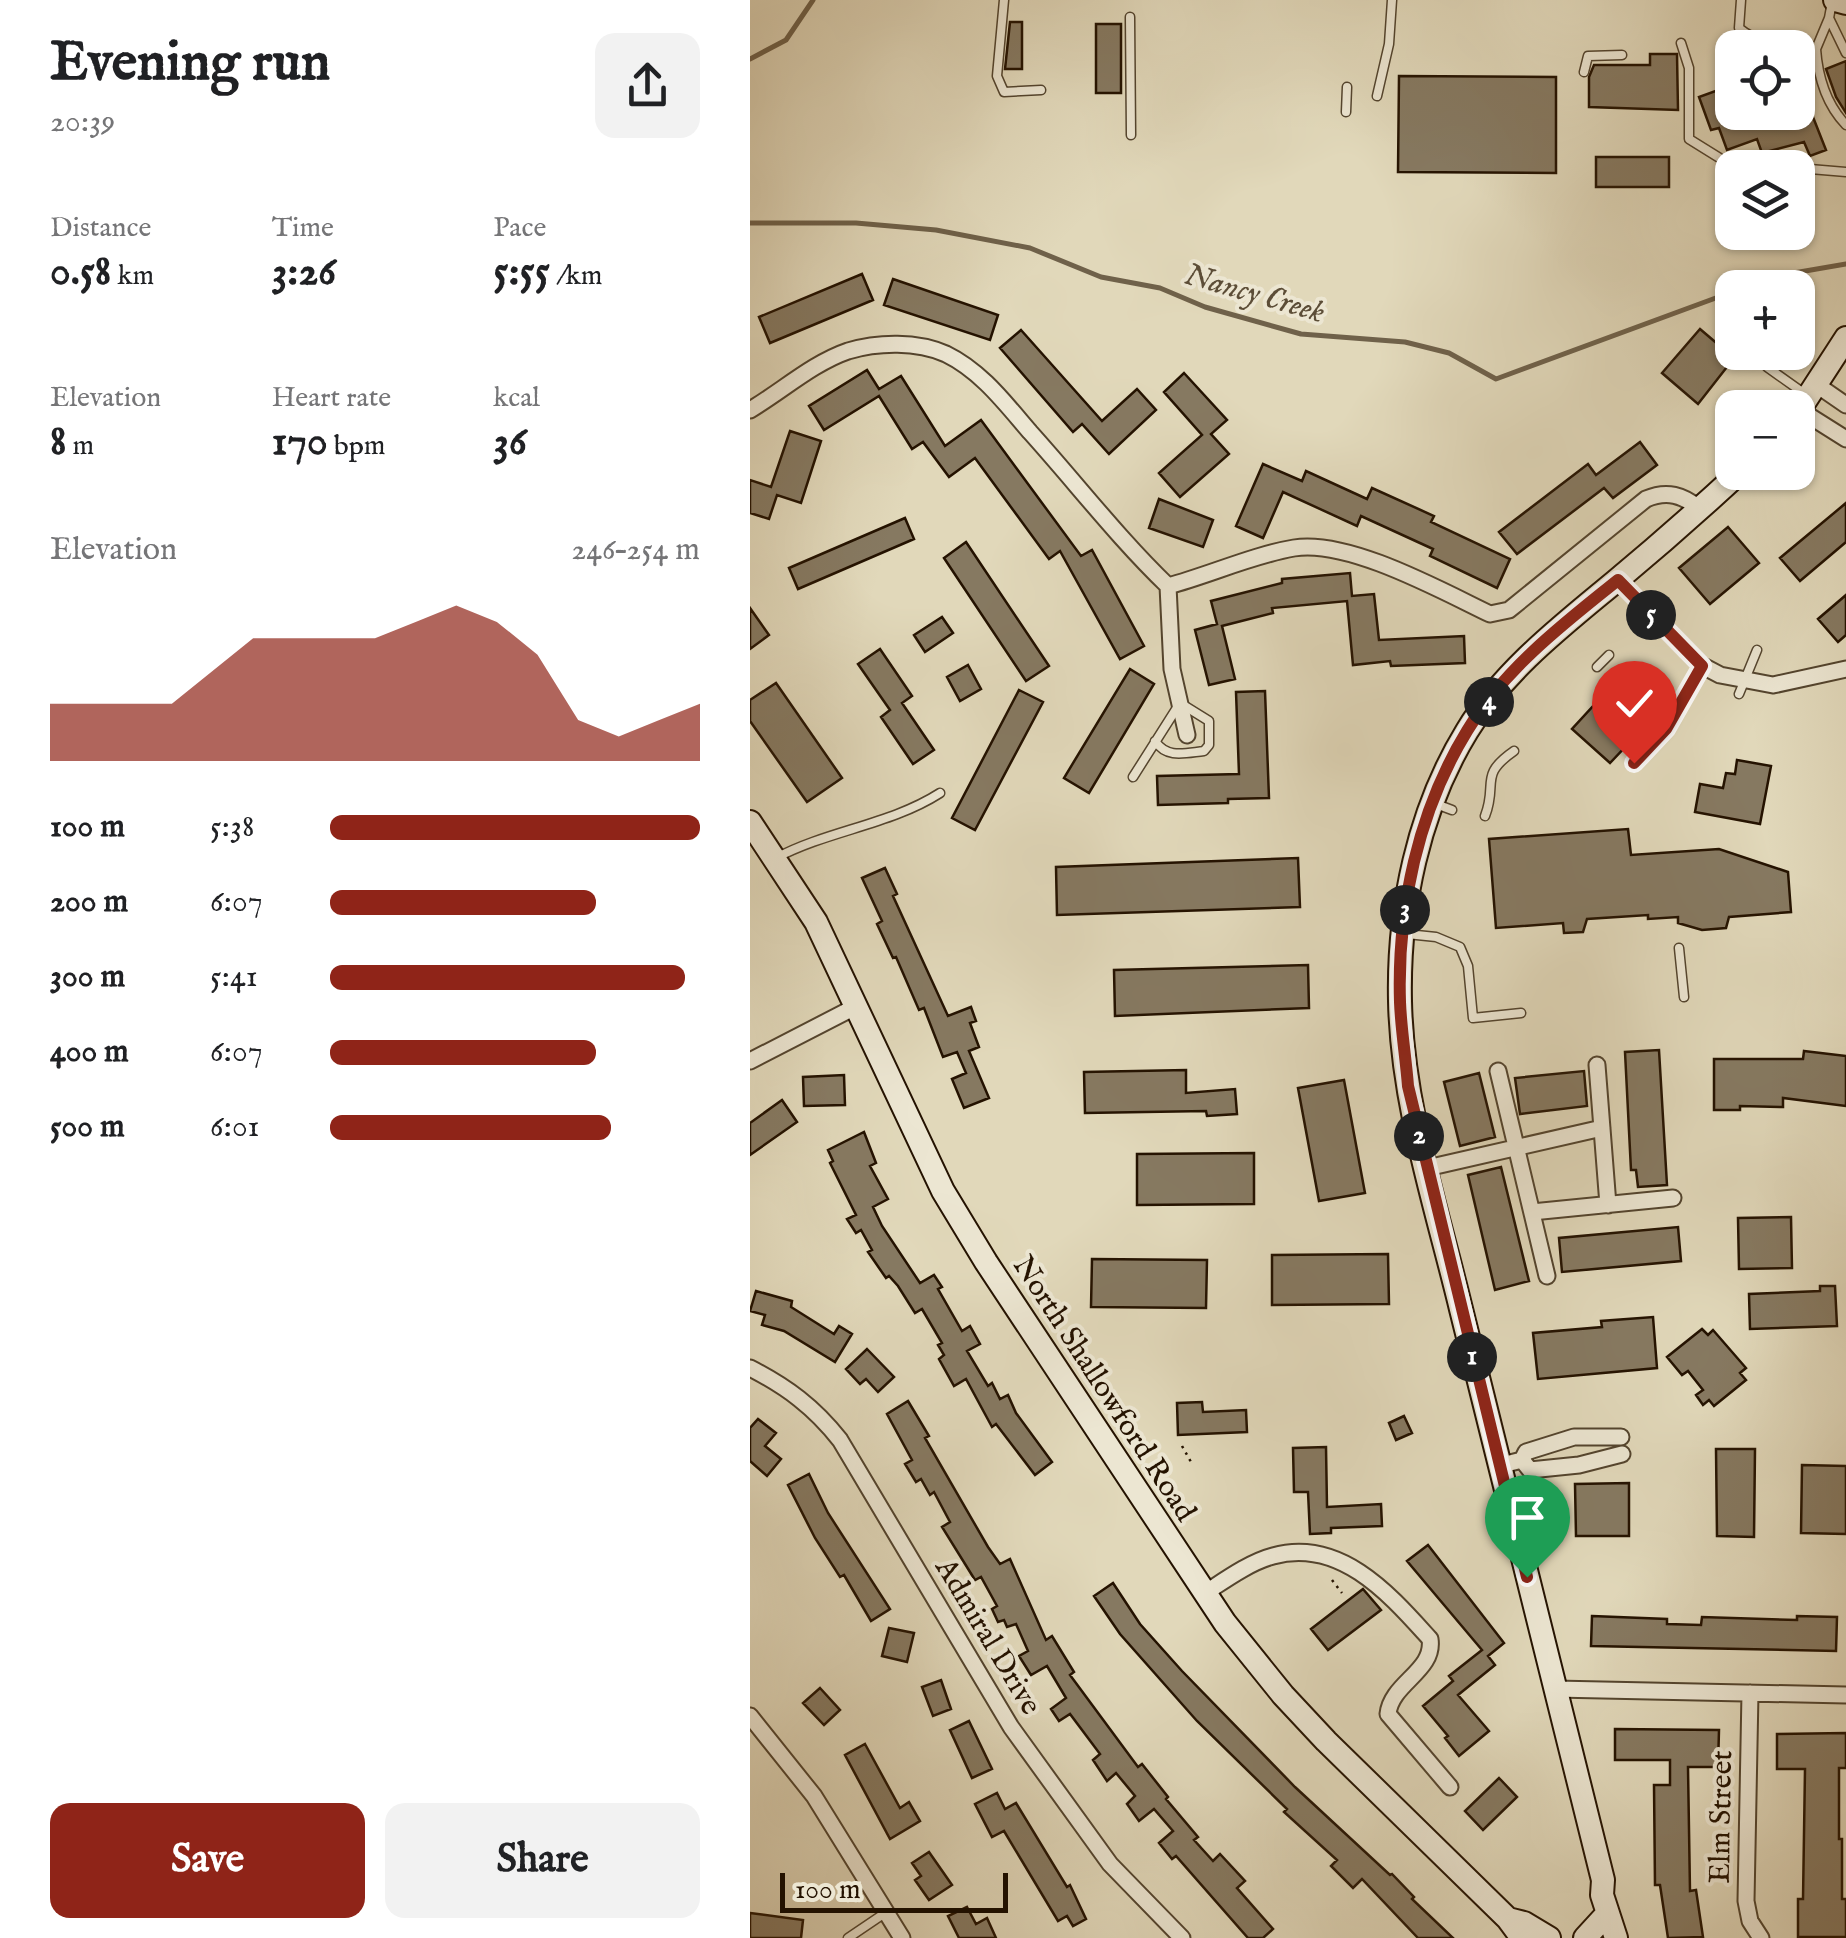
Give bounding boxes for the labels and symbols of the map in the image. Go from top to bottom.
water label: Nancy Creek [1180,255,1329,334]
pin: 5 [1626,590,1676,640]
pin [1592,661,1677,764]
pin: 4 [1464,677,1514,727]
pin: 3 [1380,885,1430,935]
pin: 2 [1394,1111,1444,1161]
street label: North Shallowford Road [1003,1249,1204,1530]
pin: 1 [1447,1332,1497,1382]
pin [1485,1475,1570,1578]
street label: Admiral Drive [925,1551,1049,1722]
street label: Elm Street [1702,1750,1742,1884]
scale bar [780,1868,1008,1912]

